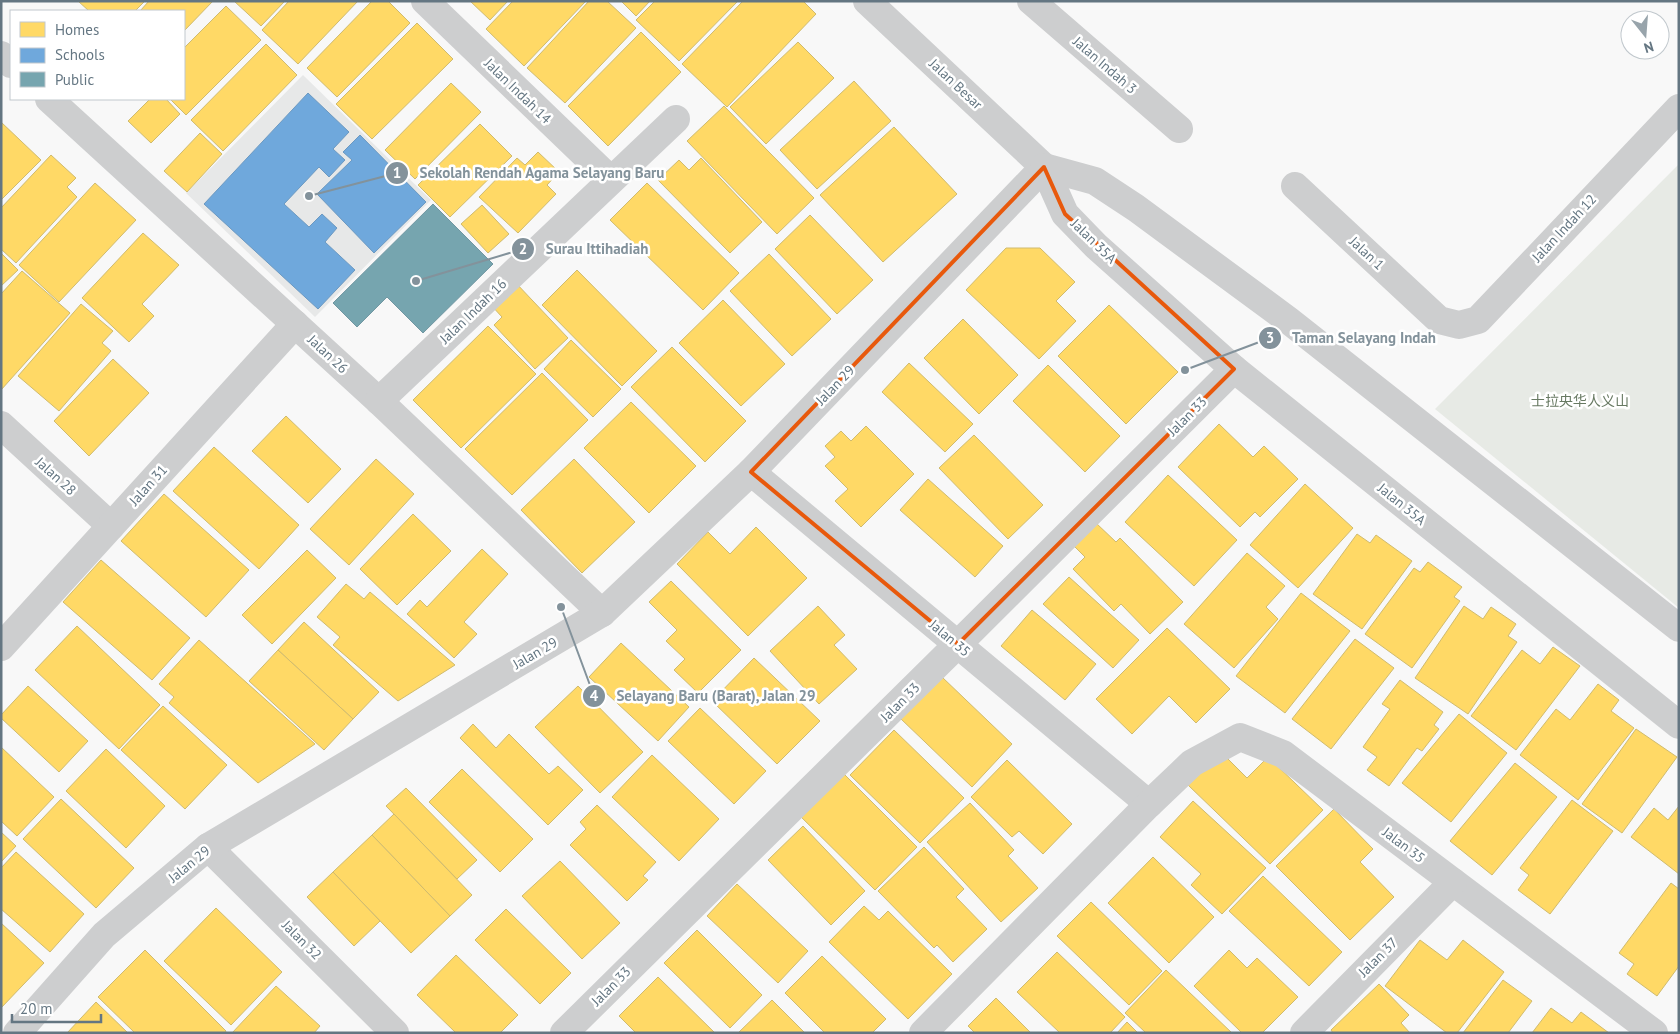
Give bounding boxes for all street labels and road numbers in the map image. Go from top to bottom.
street label: Jalan Indah 3 [1069,32,1141,98]
street label: Jalan Indah 14 [480,54,556,128]
street label: Jalan Besar [925,54,987,113]
street label: Jalan Indah 12 [1527,190,1600,266]
street label: Jalan 35A [1067,214,1121,268]
street label: Jalan 1 [1345,232,1388,274]
street label: Jalan Indah 16 [435,275,510,348]
street label: Jalan 26 [303,330,352,377]
street label: Jalan 29 [811,361,858,409]
street label: Jalan 33 [1163,392,1211,440]
street label: Jalan 28 [31,452,80,499]
street label: Jalan 31 [124,461,171,510]
street label: Jalan 35A [1373,478,1430,529]
street label: Jalan 35 [925,615,974,661]
street label: Jalan 29 [509,633,561,673]
street label: Jalan 33 [876,678,924,726]
street label: Jalan 35 [1378,823,1429,867]
street label: Jalan 29 [164,842,214,887]
street label: Jalan 32 [278,916,326,964]
street label: Jalan 37 [1354,933,1402,981]
street label: Jalan 33 [587,962,635,1010]

